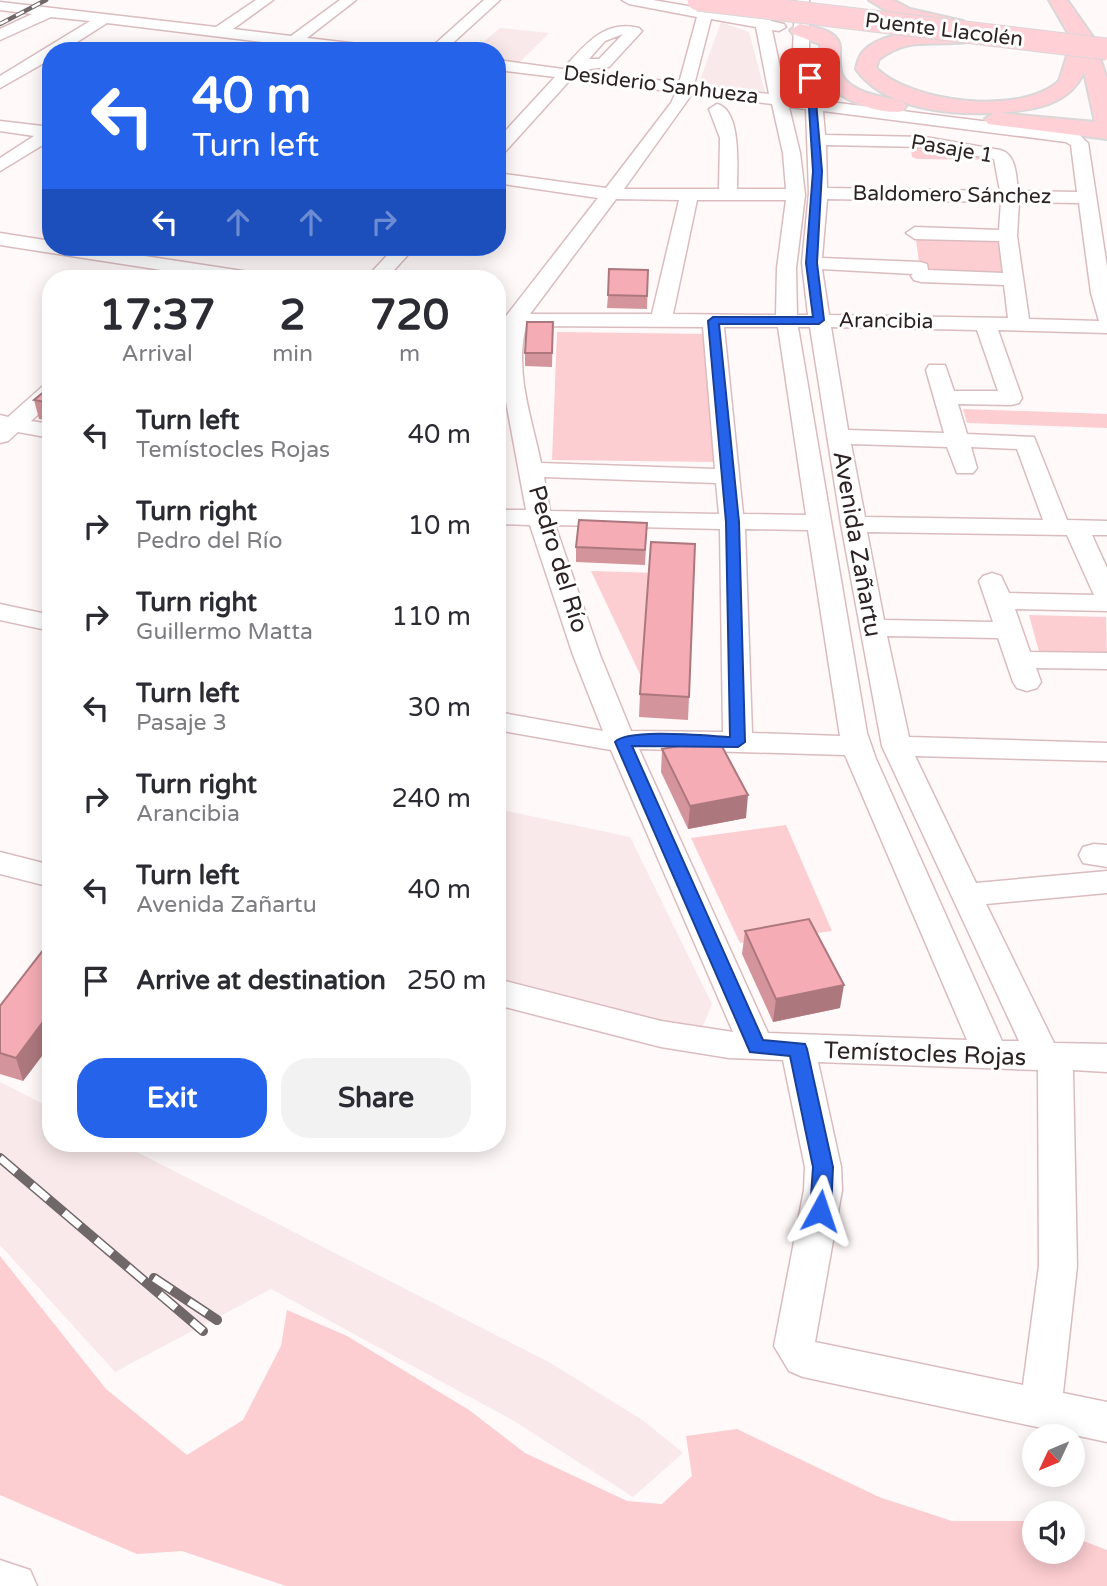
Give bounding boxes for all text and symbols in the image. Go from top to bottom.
street label: Puente Llacolén [863,8,1025,52]
pin [780,48,840,108]
icon: arrive [791,59,829,97]
street label: Desiderio Sanhueza [562,61,760,109]
text: 40 m [192,67,311,126]
icon: left [77,70,168,161]
text: Turn left [192,127,319,165]
street label: Pasaje 1 [909,129,995,169]
street label: Baldomero Sánchez [853,181,1051,209]
icon: left [146,203,184,241]
icon: ahead [219,203,257,241]
icon: ahead [292,203,330,241]
icon: right [365,203,403,241]
text: 17:37 [99,290,215,341]
text: 2 [279,290,306,341]
text: 720 [370,290,449,341]
street label: Arancibia [838,308,934,334]
text: Arrival [122,340,193,368]
text: min [272,340,313,368]
text: m [399,340,420,368]
text: Turn left [136,405,239,436]
icon: left [77,416,115,454]
text: 40 m [408,419,471,450]
text: Temístocles Rojas [136,436,330,464]
street label: Avenida Zañartu [826,449,888,639]
street label: Pedro del Río [522,482,594,636]
text: Turn right [136,496,257,527]
icon: right [77,507,115,545]
text: 10 m [408,510,471,541]
text: Pedro del Río [136,527,282,555]
text: Turn right [136,587,257,618]
icon: right [77,598,115,636]
text: 110 m [391,601,471,632]
text: Guillermo Matta [136,618,313,646]
text: Turn left [136,678,239,709]
icon: left [77,689,115,727]
text: 30 m [408,692,471,723]
text: Pasaje 3 [136,709,227,737]
text: Turn right [136,769,257,800]
icon: right [77,780,115,818]
text: 240 m [391,783,471,814]
text: Arancibia [136,800,240,828]
text: Turn left [136,860,239,891]
icon: left [77,871,115,909]
text: 40 m [408,874,471,905]
text: Avenida Zañartu [136,891,317,919]
icon: arrive [77,962,115,1000]
text: Arrive at destination [136,965,386,996]
text: 250 m [407,965,486,996]
street label: Temístocles Rojas [823,1036,1027,1072]
button: Exit [77,1058,267,1138]
button: Share [281,1058,471,1138]
position arrow [783,1174,857,1248]
north arrow [1022,1424,1085,1488]
map controls [1022,1424,1085,1564]
button: sound [1022,1501,1085,1564]

